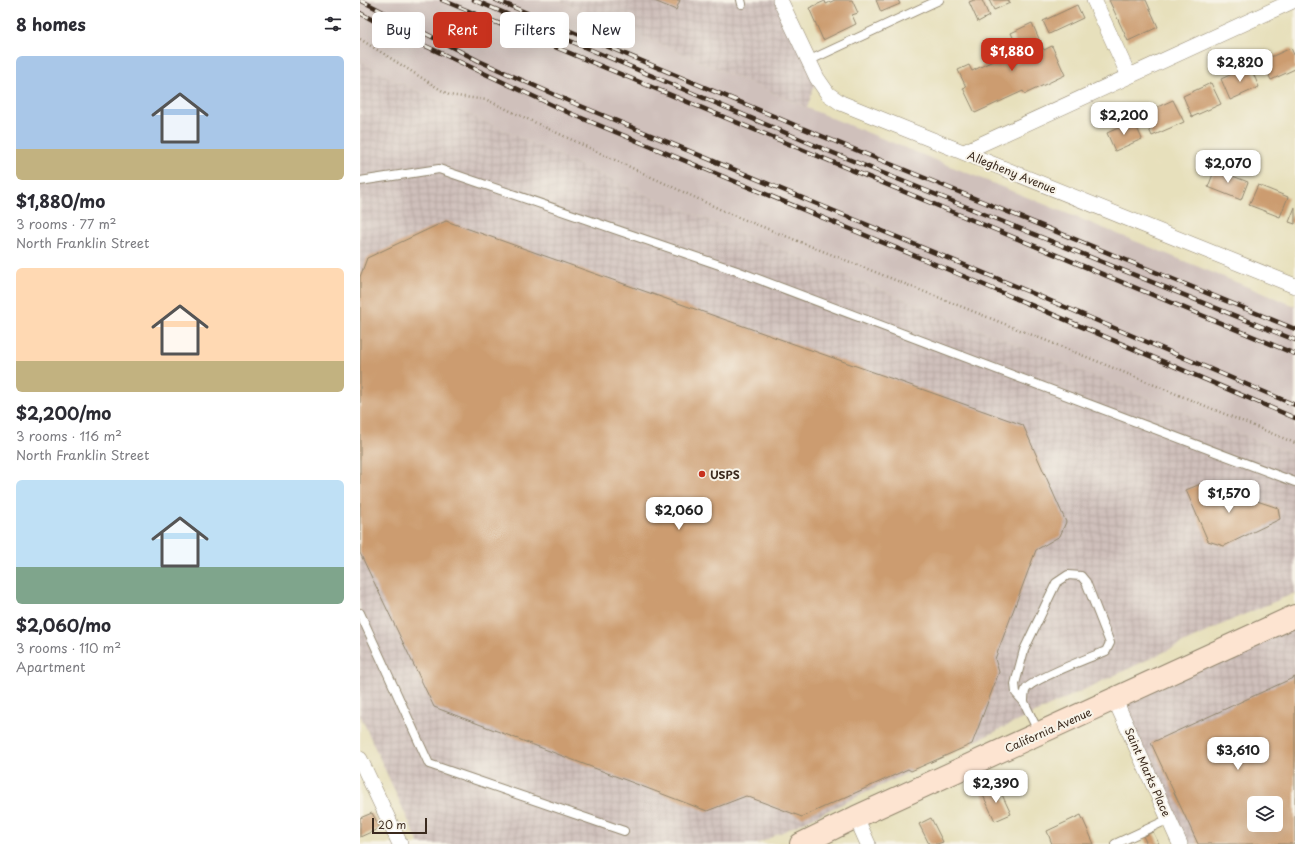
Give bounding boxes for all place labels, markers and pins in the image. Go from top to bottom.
pin: $1,880 [979,38,1045,72]
pin: $2,820 [1207,49,1273,83]
pin: $2,200 [1091,102,1157,136]
pin: $2,070 [1195,150,1261,184]
place label: USPS [710,466,740,483]
marker: USPS [697,469,707,479]
pin: $1,570 [1196,480,1262,514]
pin: $2,060 [646,497,712,531]
pin: $3,610 [1205,737,1271,771]
pin: $2,390 [963,770,1029,804]

